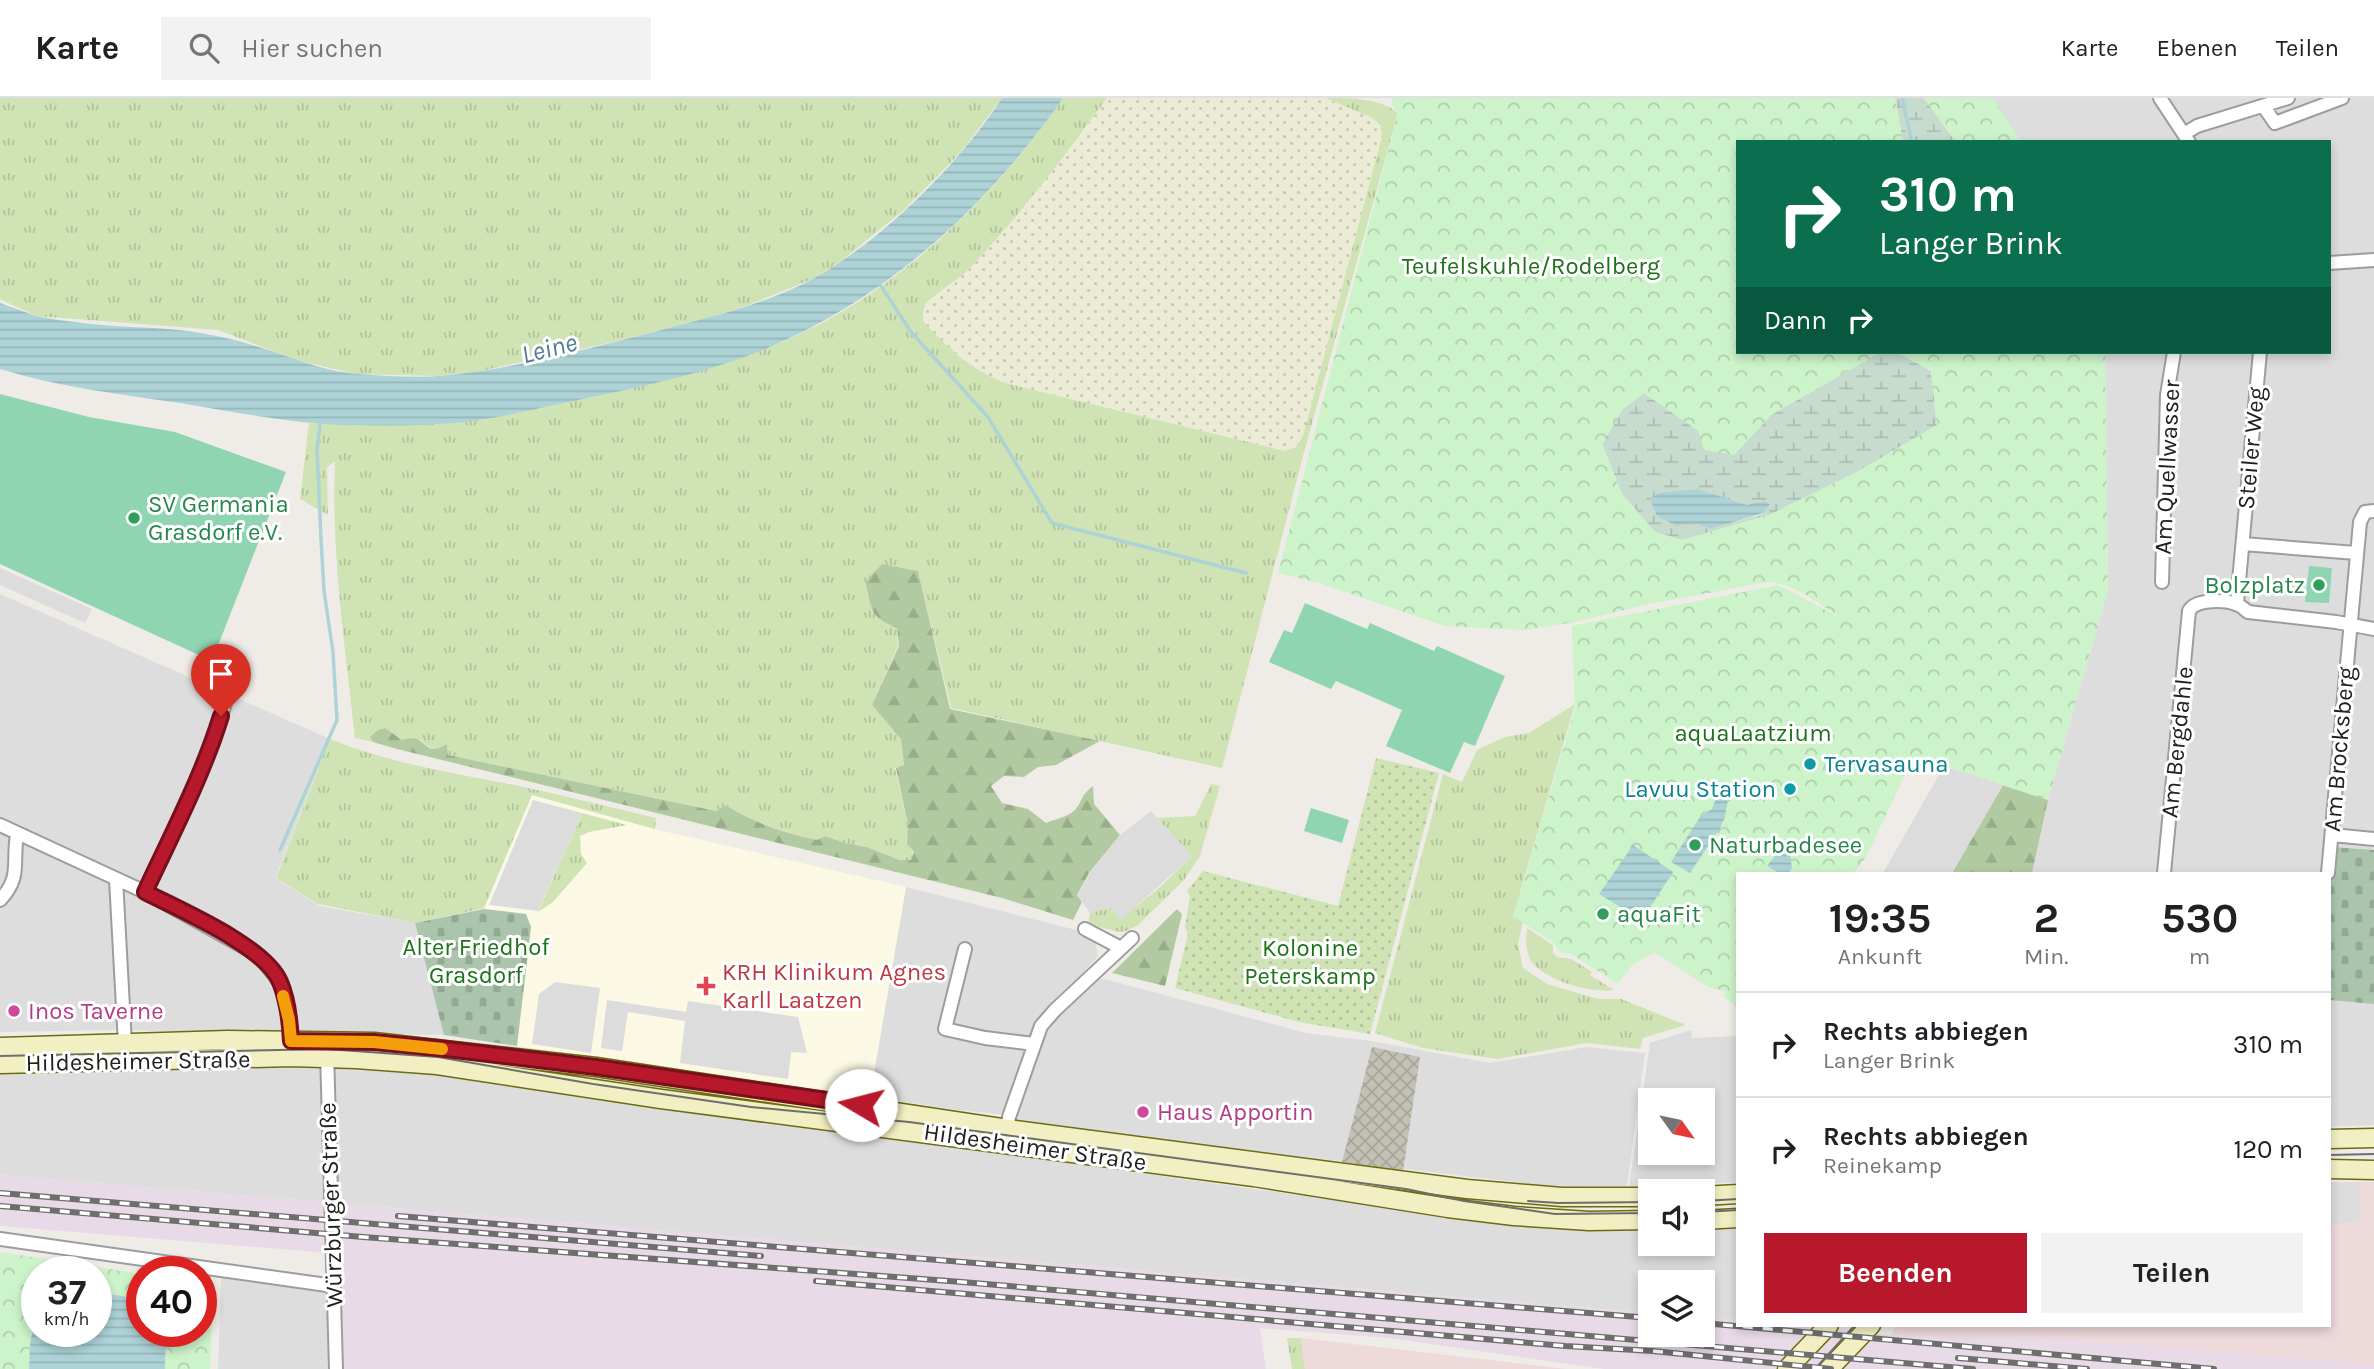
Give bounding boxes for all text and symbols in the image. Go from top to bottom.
search box [161,17,651,80]
text: Karte [35,29,119,67]
icon: search [185,29,223,67]
text: Hier suchen [241,33,383,64]
text: Karte [2061,34,2118,62]
text: Ebenen [2156,34,2238,62]
text: Teilen [2276,34,2339,62]
text: 310 m [1879,166,2017,223]
icon: right [1764,168,1855,259]
text: Langer Brink [1879,225,2063,262]
park label: Teufelskuhle/Rodelberg [1402,252,1661,280]
icon: right [1841,301,1879,339]
text: Dann [1764,305,1827,336]
water label: Leine [518,327,580,370]
street label: Am Quellwasser [2148,379,2186,555]
street label: Steiler Weg [2232,385,2270,510]
place label: SV Germania Grasdorf e.V. [148,490,289,546]
marker: SV Germania Grasdorf e.V. [126,510,142,526]
place label: Bolzplatz [2204,571,2305,599]
marker: Bolzplatz [2311,577,2327,593]
pin [191,644,251,716]
icon: arrive [202,655,240,693]
street label: Am Bergdahle [2155,665,2199,819]
street label: Am Brocksberg [2318,665,2360,833]
park label: aquaLaatzium [1674,719,1832,747]
place label: Tervasauna [1824,750,1949,778]
marker: Tervasauna [1802,756,1818,772]
place label: Lavuu Station [1624,775,1776,803]
marker: Lavuu Station [1782,781,1798,797]
place label: Naturbadesee [1709,831,1862,859]
marker: Naturbadesee [1687,837,1703,853]
text: 19:35 [1829,893,1931,943]
text: 2 [2033,893,2059,943]
text: 530 [2161,893,2238,943]
place label: aquaFit [1617,900,1701,928]
marker: aquaFit [1595,906,1611,922]
park label: Alter Friedhof Grasdorf [402,933,550,989]
park label: Kolonine Peterskamp [1244,934,1376,990]
text: Ankunft [1838,943,1922,970]
text: Min. [2024,943,2068,970]
text: m [2189,943,2210,970]
place label: KRH Klinikum Agnes Karll Laatzen [722,958,946,1014]
marker: KRH Klinikum Agnes Karll Laatzen [696,976,716,996]
place label: Inos Taverne [28,997,164,1025]
marker: Inos Taverne [6,1003,22,1019]
text: Rechts abbiegen [1823,1016,2029,1047]
icon: right [1764,1026,1802,1064]
text: 310 m [2233,1029,2303,1060]
street label: Hildesheimer Straße [25,1045,251,1077]
text: Langer Brink [1823,1047,1955,1074]
position arrow [824,1068,898,1142]
north arrow [1638,1088,1715,1166]
map controls [1638,1088,1715,1347]
place label: Haus Apportin [1157,1098,1313,1126]
street label: Würzburger Straße [313,1102,349,1308]
marker: Haus Apportin [1135,1104,1151,1120]
street label: Hildesheimer Straße [922,1118,1148,1176]
text: Rechts abbiegen [1823,1121,2029,1152]
icon: right [1764,1131,1802,1169]
text: 120 m [2233,1134,2303,1165]
text: Reinekamp [1823,1152,1942,1179]
button: sound [1638,1179,1715,1256]
button: Beenden [1764,1233,2027,1313]
button: Teilen [2041,1233,2303,1313]
speed limit sign: 40 [126,1256,217,1347]
button: layers [1638,1270,1715,1347]
text: 37 [47,1272,86,1313]
text: km/h [44,1308,89,1330]

